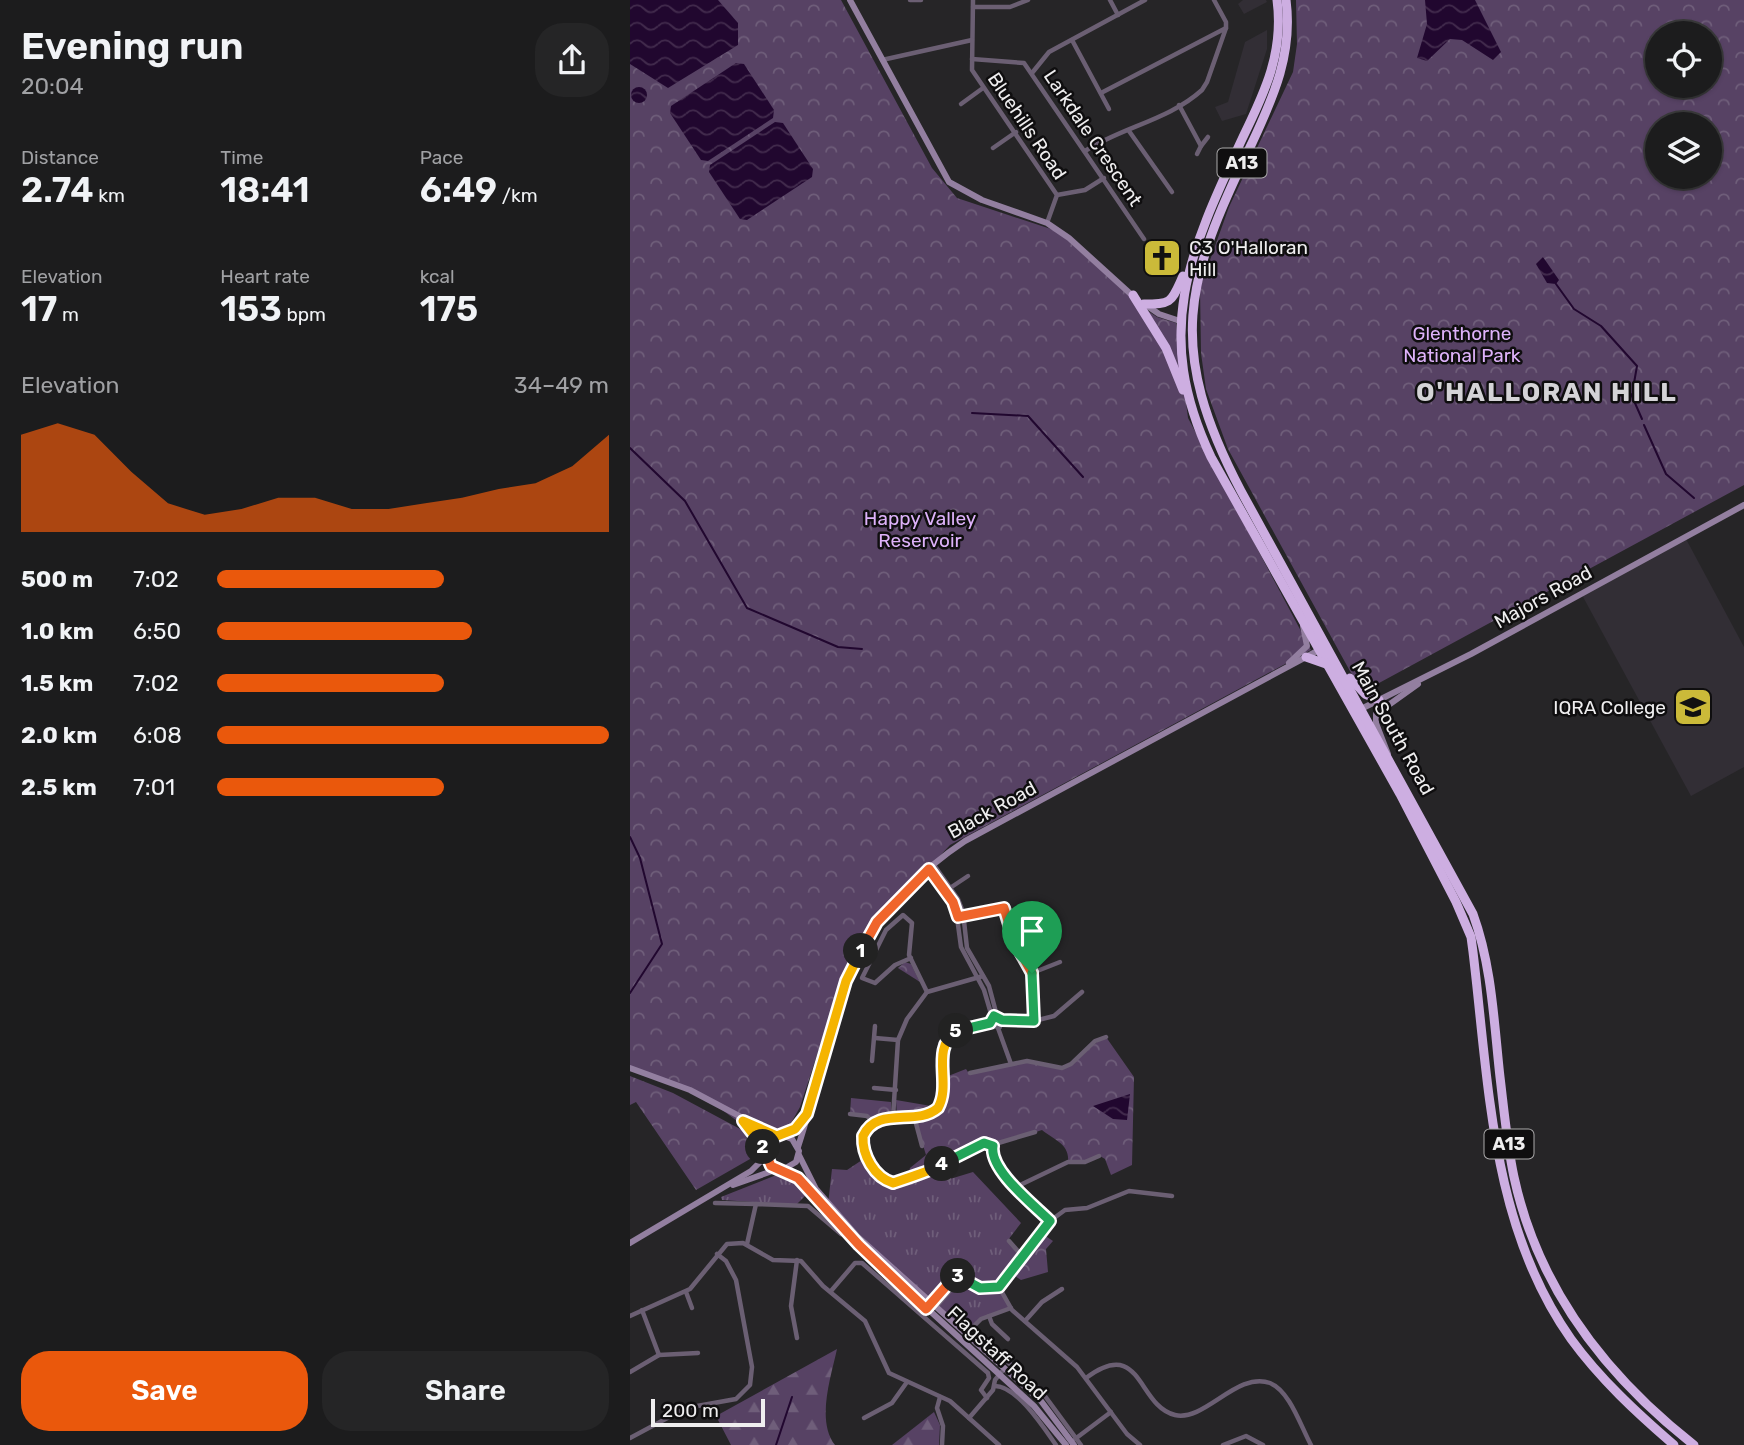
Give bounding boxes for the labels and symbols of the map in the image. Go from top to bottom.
street label: Larkdale Crescent [1039,65,1147,211]
street label: Bluehills Road [983,68,1071,184]
road number: A13 [1218,148,1266,178]
place label: C3 O'Halloran Hill [1189,236,1308,281]
church icon: C3 O'Halloran Hill [1141,237,1183,279]
park label: Glenthorne National Park [1403,322,1521,367]
district label: O'HALLORAN HILL [1416,377,1678,408]
park label: Happy Valley Reservoir [864,507,976,552]
street label: Majors Road [1490,561,1596,633]
street label: Main South Road [1347,657,1439,799]
school or university icon: IQRA College [1672,686,1714,728]
place label: IQRA College [1553,696,1666,719]
street label: Black Road [944,776,1040,844]
pin [1002,901,1062,973]
pin: 1 [844,934,878,968]
pin: 5 [938,1014,974,1048]
road number: A13 [1484,1129,1533,1158]
pin: 2 [746,1130,780,1164]
pin: 4 [924,1146,960,1182]
pin: 3 [940,1258,976,1294]
street label: Flagstaff Road [943,1301,1051,1405]
scale bar [651,1396,765,1428]

